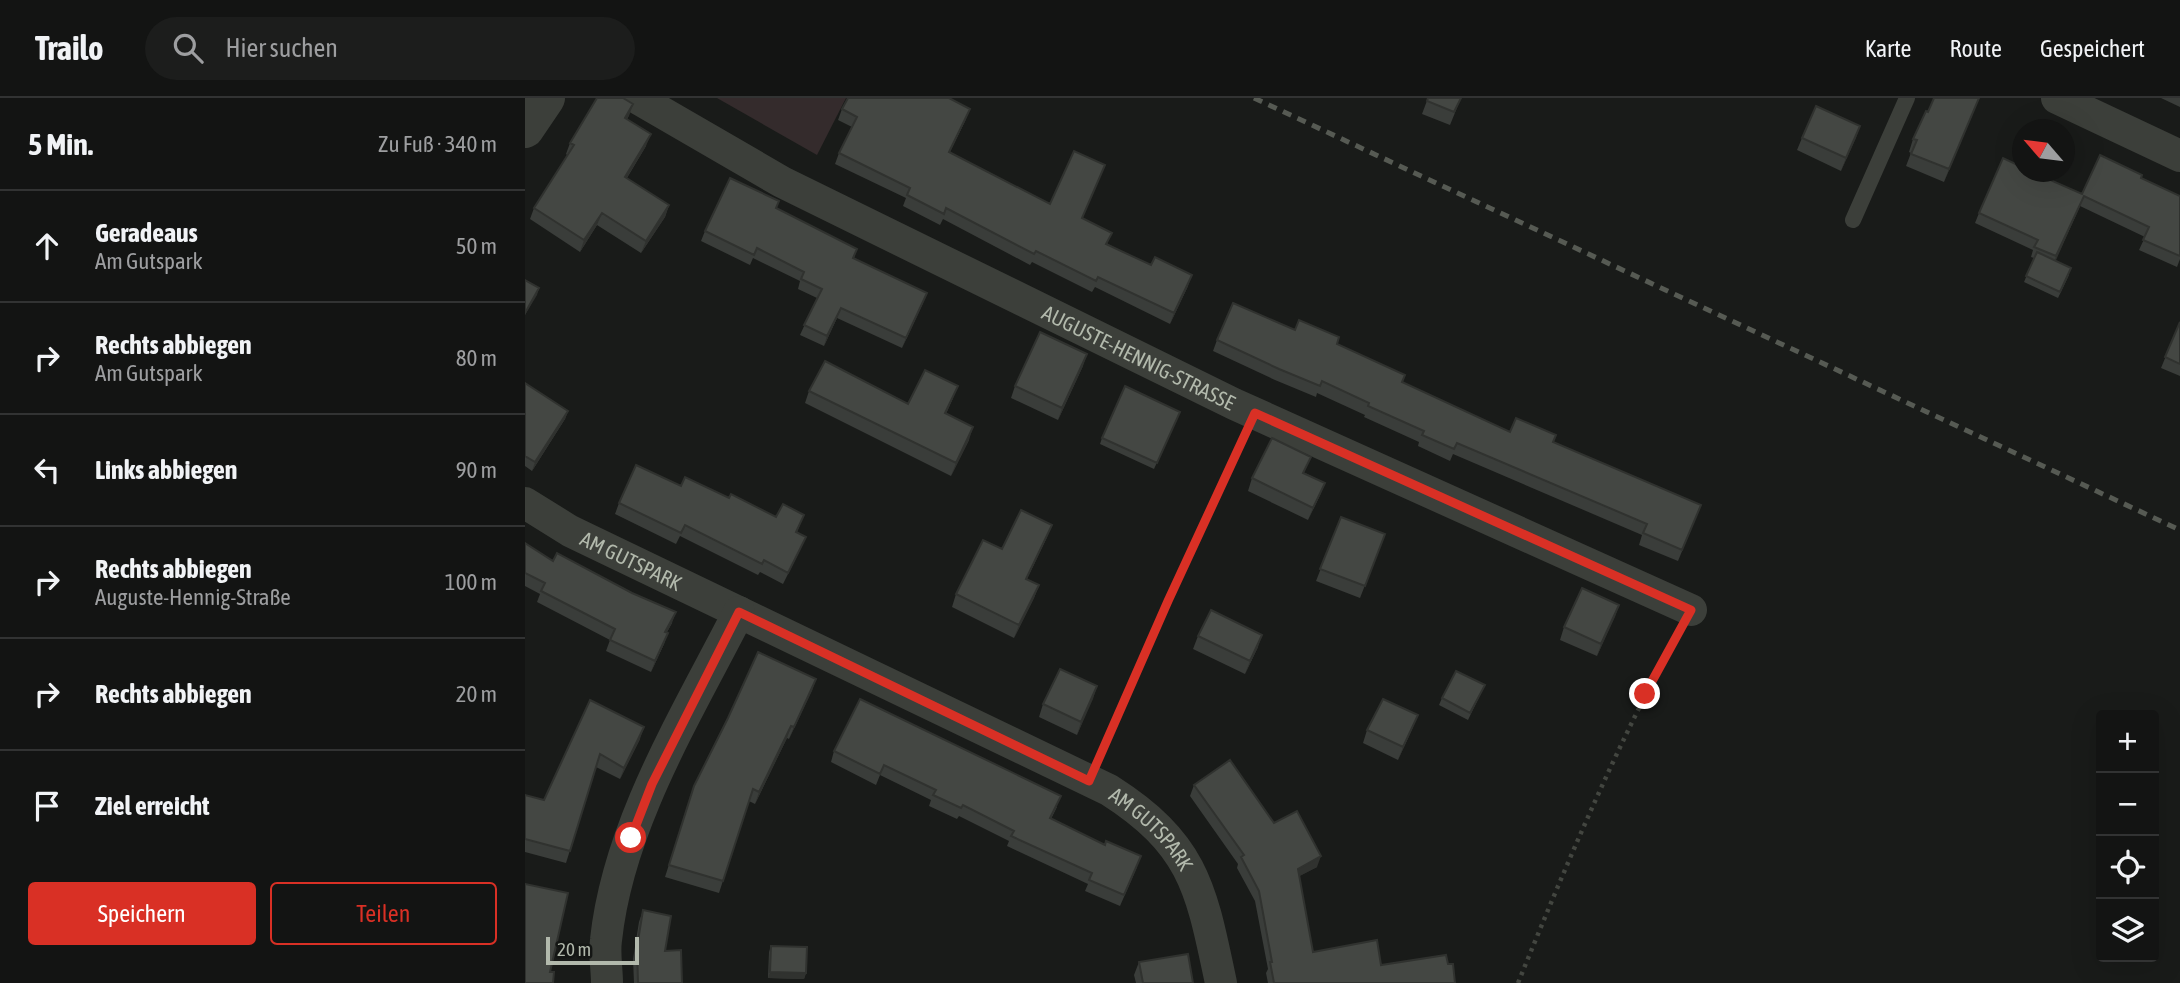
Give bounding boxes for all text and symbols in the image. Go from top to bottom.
search box [145,17,635,80]
text: Trailo [35,29,103,67]
icon: search [169,29,207,67]
text: Hier suchen [225,33,338,63]
text: Karte [1865,35,1911,62]
text: Route [1949,35,2002,62]
text: Gespeichert [2040,35,2145,62]
north arrow [2012,119,2075,182]
text: 5 Min. [28,127,93,161]
text: Zu Fuß · 340 m [378,131,497,157]
text: Geradeaus [95,218,198,248]
icon: ahead [28,227,66,265]
text: 50 m [456,233,497,259]
text: Am Gutspark [95,248,203,274]
street label: AUGUSTE-HENNIG-STRASSE [1038,300,1239,415]
text: Rechts abbiegen [95,330,252,360]
icon: right [28,339,66,377]
text: 80 m [456,345,497,371]
text: Am Gutspark [95,360,203,386]
icon: left [28,451,66,489]
text: Links abbiegen [95,455,237,485]
text: 90 m [456,457,497,483]
street label: AM GUTSPARK [577,526,686,595]
text: Rechts abbiegen [95,554,252,584]
icon: right [28,563,66,601]
text: 100 m [445,569,497,595]
text: Auguste-Hennig-Straße [95,584,291,610]
icon: right [28,675,66,713]
route end [1629,678,1660,709]
text: Rechts abbiegen [95,679,252,709]
text: 20 m [456,681,497,707]
map controls [2096,710,2159,962]
button: + [2096,710,2159,773]
button: − [2096,773,2159,836]
street label: AM GUTSPARK [1105,782,1199,875]
icon: arrive [28,787,66,825]
text: Ziel erreicht [95,791,210,821]
route start [615,822,646,853]
button: locate [2096,836,2159,899]
button: Speichern [28,882,256,945]
button: Teilen [270,882,497,945]
button: layers [2096,899,2159,962]
scale bar [546,934,639,966]
text: 20 m [557,938,591,960]

